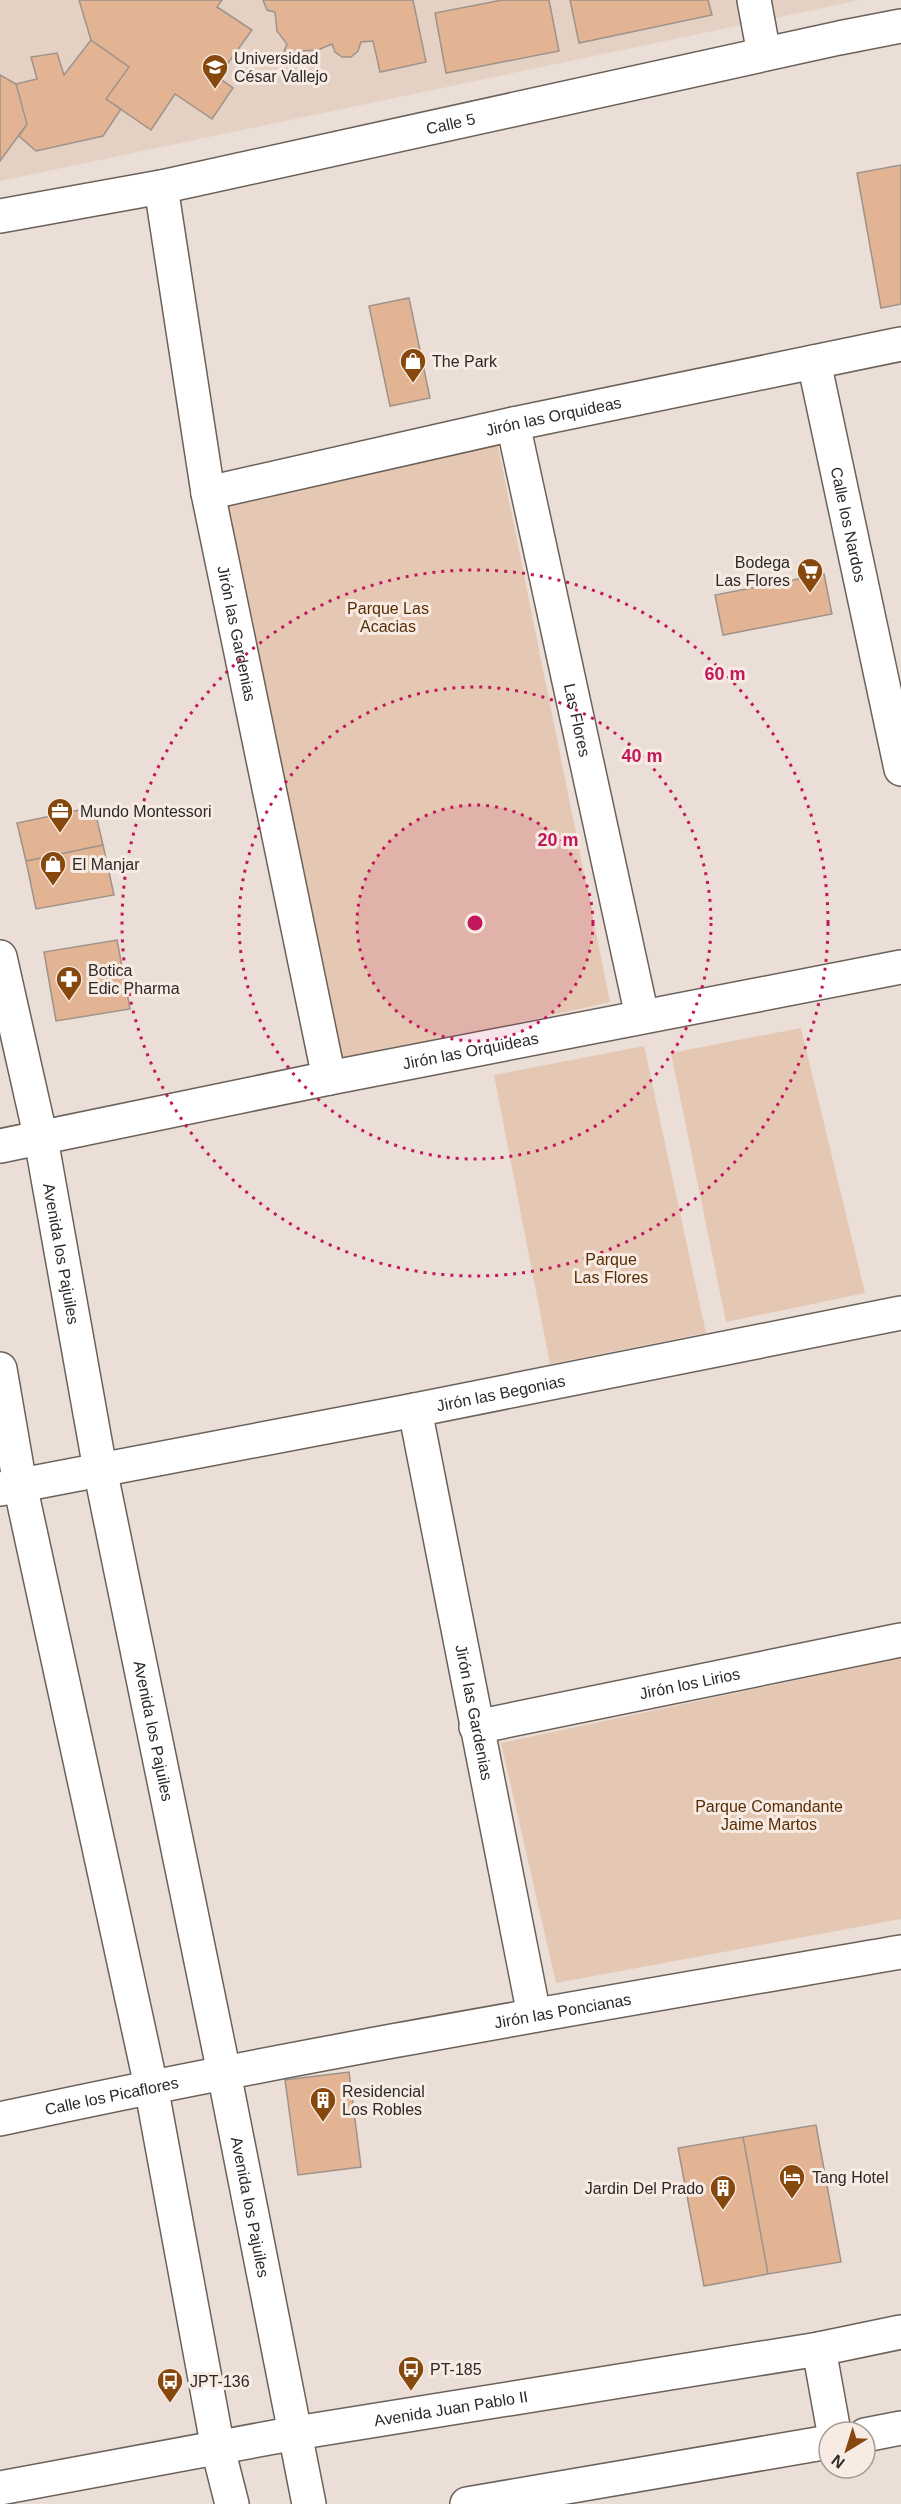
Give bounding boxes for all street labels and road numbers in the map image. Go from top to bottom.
street label: Calle 5 [424,110,477,138]
street label: Jirón las Orquideas [484,394,623,439]
street label: Calle los Nardos [828,465,869,584]
street label: Jirón las Gardenias [214,564,259,703]
street label: Las Flores [561,682,593,758]
street label: Jirón las Orquideas [401,1030,540,1073]
street label: Avenida los Pajuiles [40,1182,82,1326]
street label: Jirón las Begonias [435,1372,567,1414]
street label: Jirón las Gardenias [452,1643,496,1782]
street label: Avenida los Pajuiles [131,1659,176,1803]
street label: Jirón los Lirios [638,1665,742,1702]
street label: Jirón las Poncianas [493,1991,633,2031]
street label: Calle los Picaflores [43,2074,180,2118]
street label: Avenida los Pajuiles [228,2135,272,2279]
street label: Avenida Juan Pablo II [373,2388,529,2429]

